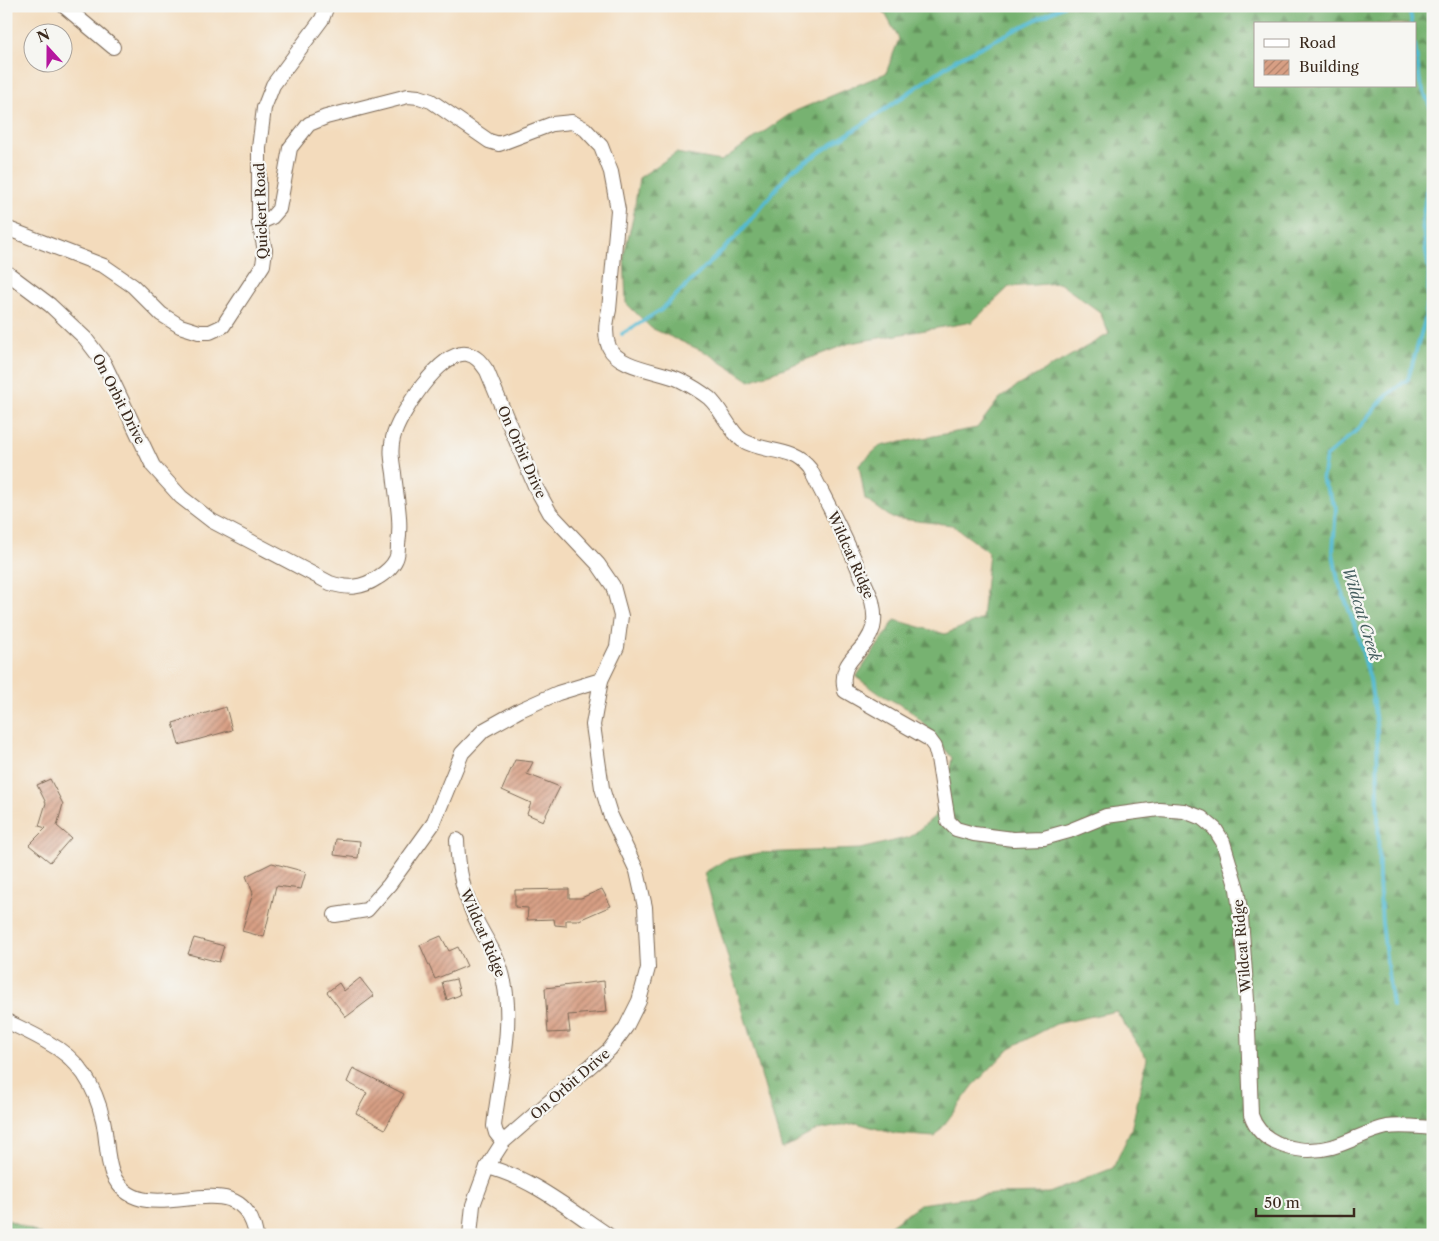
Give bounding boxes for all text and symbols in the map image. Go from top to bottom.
north arrow [22,22,72,72]
legend [1254,22,1416,88]
text: N [34,25,52,46]
text: Road [1299,33,1336,52]
text: Building [1299,57,1359,76]
street label: Quickert Road [250,162,272,260]
street label: On Orbit Drive [88,351,150,448]
street label: On Orbit Drive [494,403,551,501]
street label: Wildcat Ridge [823,508,878,602]
water label: Wildcat Creek [1339,565,1385,663]
street label: Wildcat Ridge [456,885,510,980]
street label: Wildcat Ridge [1229,898,1255,995]
street label: On Orbit Drive [527,1044,614,1123]
scale bar [1256,1186,1354,1218]
text: 50 m [1264,1193,1300,1212]

